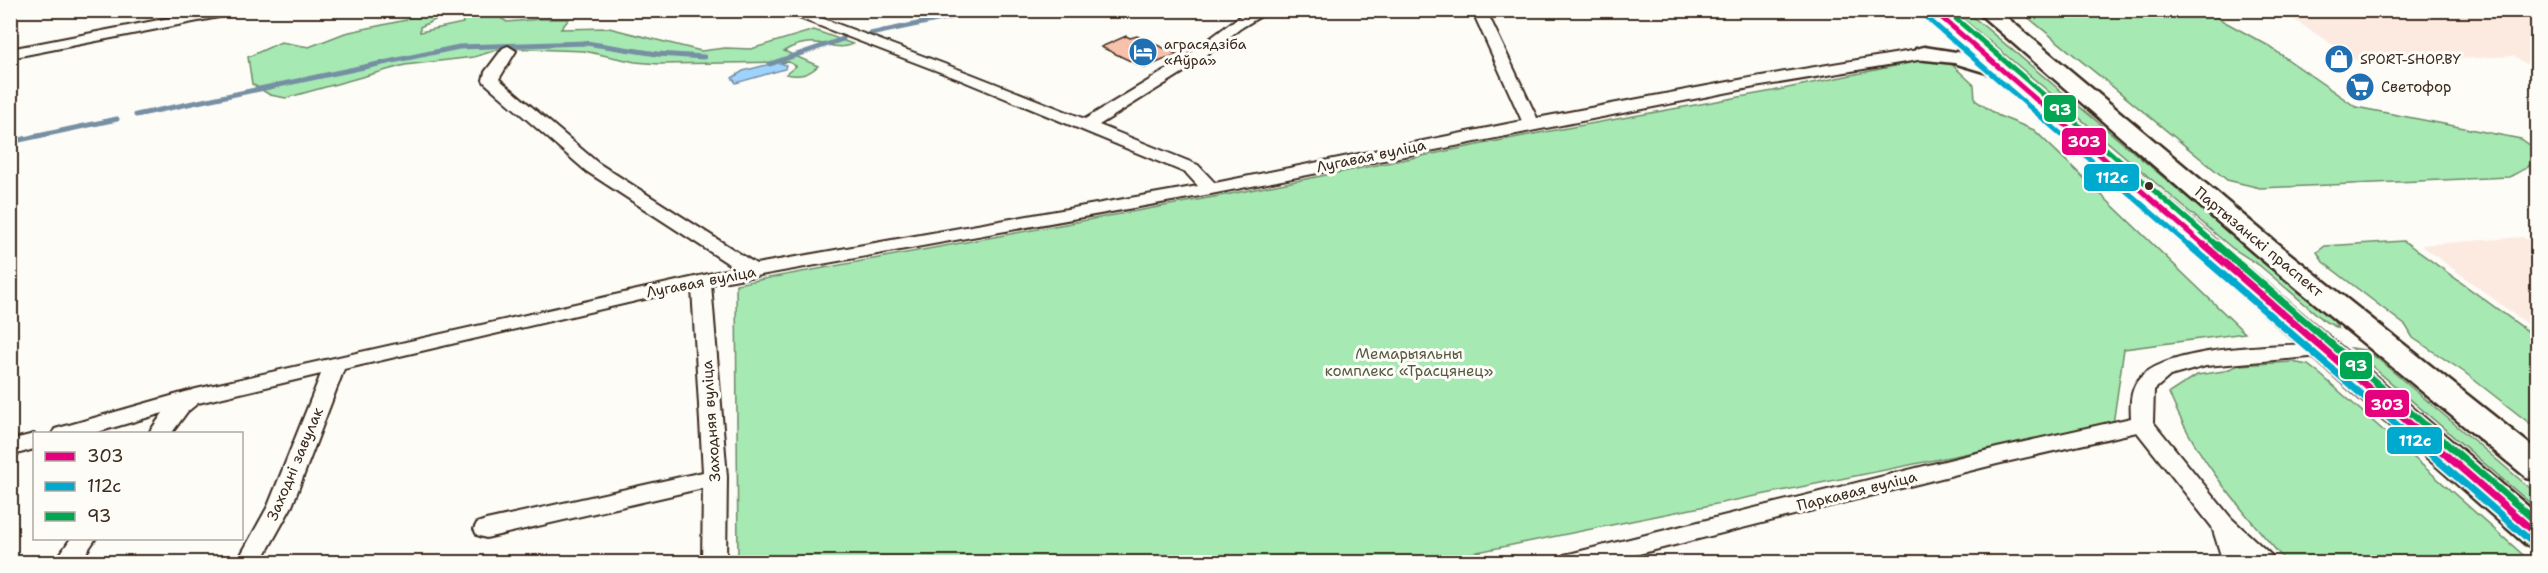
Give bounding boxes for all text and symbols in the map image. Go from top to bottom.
place label: аграсядзіба «Аўра» [1164,35,1247,69]
hotel icon: аграсядзіба «Аўра» [1127,36,1159,68]
shop icon: SPORT-SHOP.BY [2323,43,2355,75]
place label: SPORT-SHOP.BY [2360,50,2462,68]
supermarket icon: Светофор [2344,71,2376,103]
place label: Светофор [2381,77,2452,97]
line badge: 93 [2043,94,2077,123]
text: 93 [2049,99,2071,120]
line badge: 303 [2061,127,2107,156]
text: 303 [2067,131,2101,152]
street label: Лугавая вуліца [1314,134,1428,177]
line badge: 112с [2083,163,2140,192]
text: 112с [2095,167,2129,188]
unlabelled marker [2143,180,2155,192]
street label: Партызанскі праспект [2191,182,2328,302]
street label: Лугавая вуліца [644,261,758,302]
park label: Мемарыяльны комплекс «Трасцянец» [1325,344,1493,381]
line badge: 93 [2339,351,2373,380]
text: 93 [2345,355,2367,376]
street label: Заходняя вуліца [697,359,725,483]
line badge: 303 [2364,389,2410,418]
text: 303 [2370,394,2404,415]
street label: Заходні завулак [262,404,328,524]
line badge: 112с [2386,426,2443,455]
text: 112с [2398,430,2432,451]
legend [33,432,243,540]
text: 303 [87,444,124,468]
street label: Паркавая вуліца [1795,466,1920,516]
text: 112с [87,474,121,498]
text: 93 [87,504,111,528]

